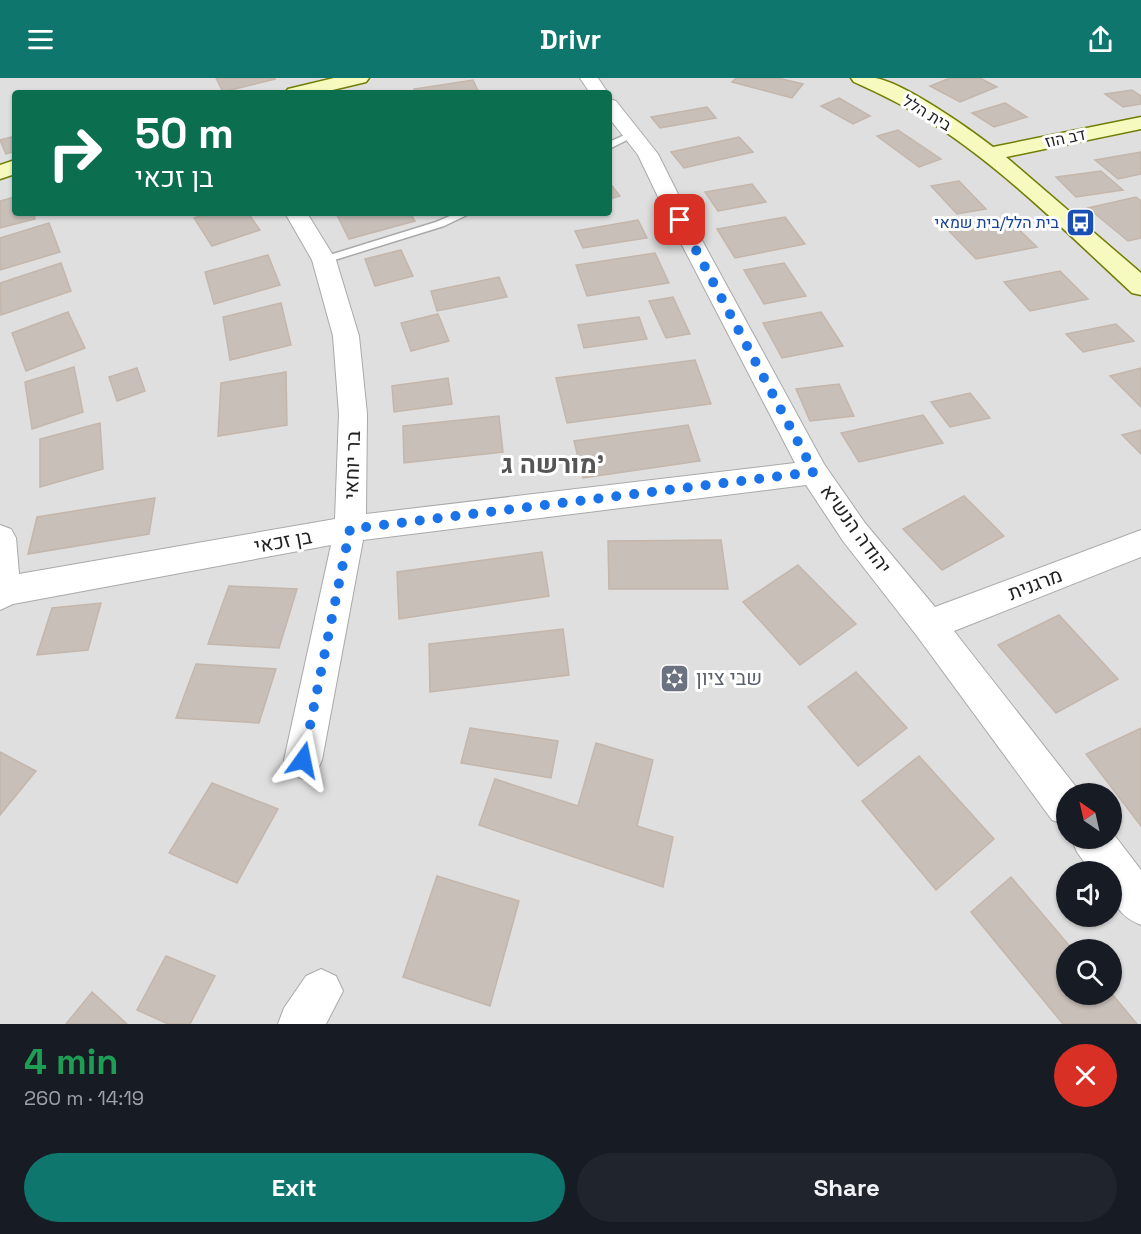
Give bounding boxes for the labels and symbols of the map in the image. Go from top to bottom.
street label: בית הלל [899,90,956,136]
street label: דב הוז [1043,124,1087,152]
pin [654,194,705,245]
bus stop icon: בית הלל/בית שמאי [1064,206,1096,238]
place label: בית הלל/בית שמאי [935,212,1060,233]
street label: בר יוחאי [338,430,366,500]
district label: מורשה ג' [502,447,604,481]
street label: יהודה הנשיא [815,479,897,579]
street label: בן זכאי [252,523,314,559]
street label: מרגנית [1004,562,1066,606]
synagogue icon: שבי ציון [659,662,691,694]
place label: שבי ציון [696,665,762,691]
position arrow [271,728,335,792]
north arrow [1056,783,1122,849]

